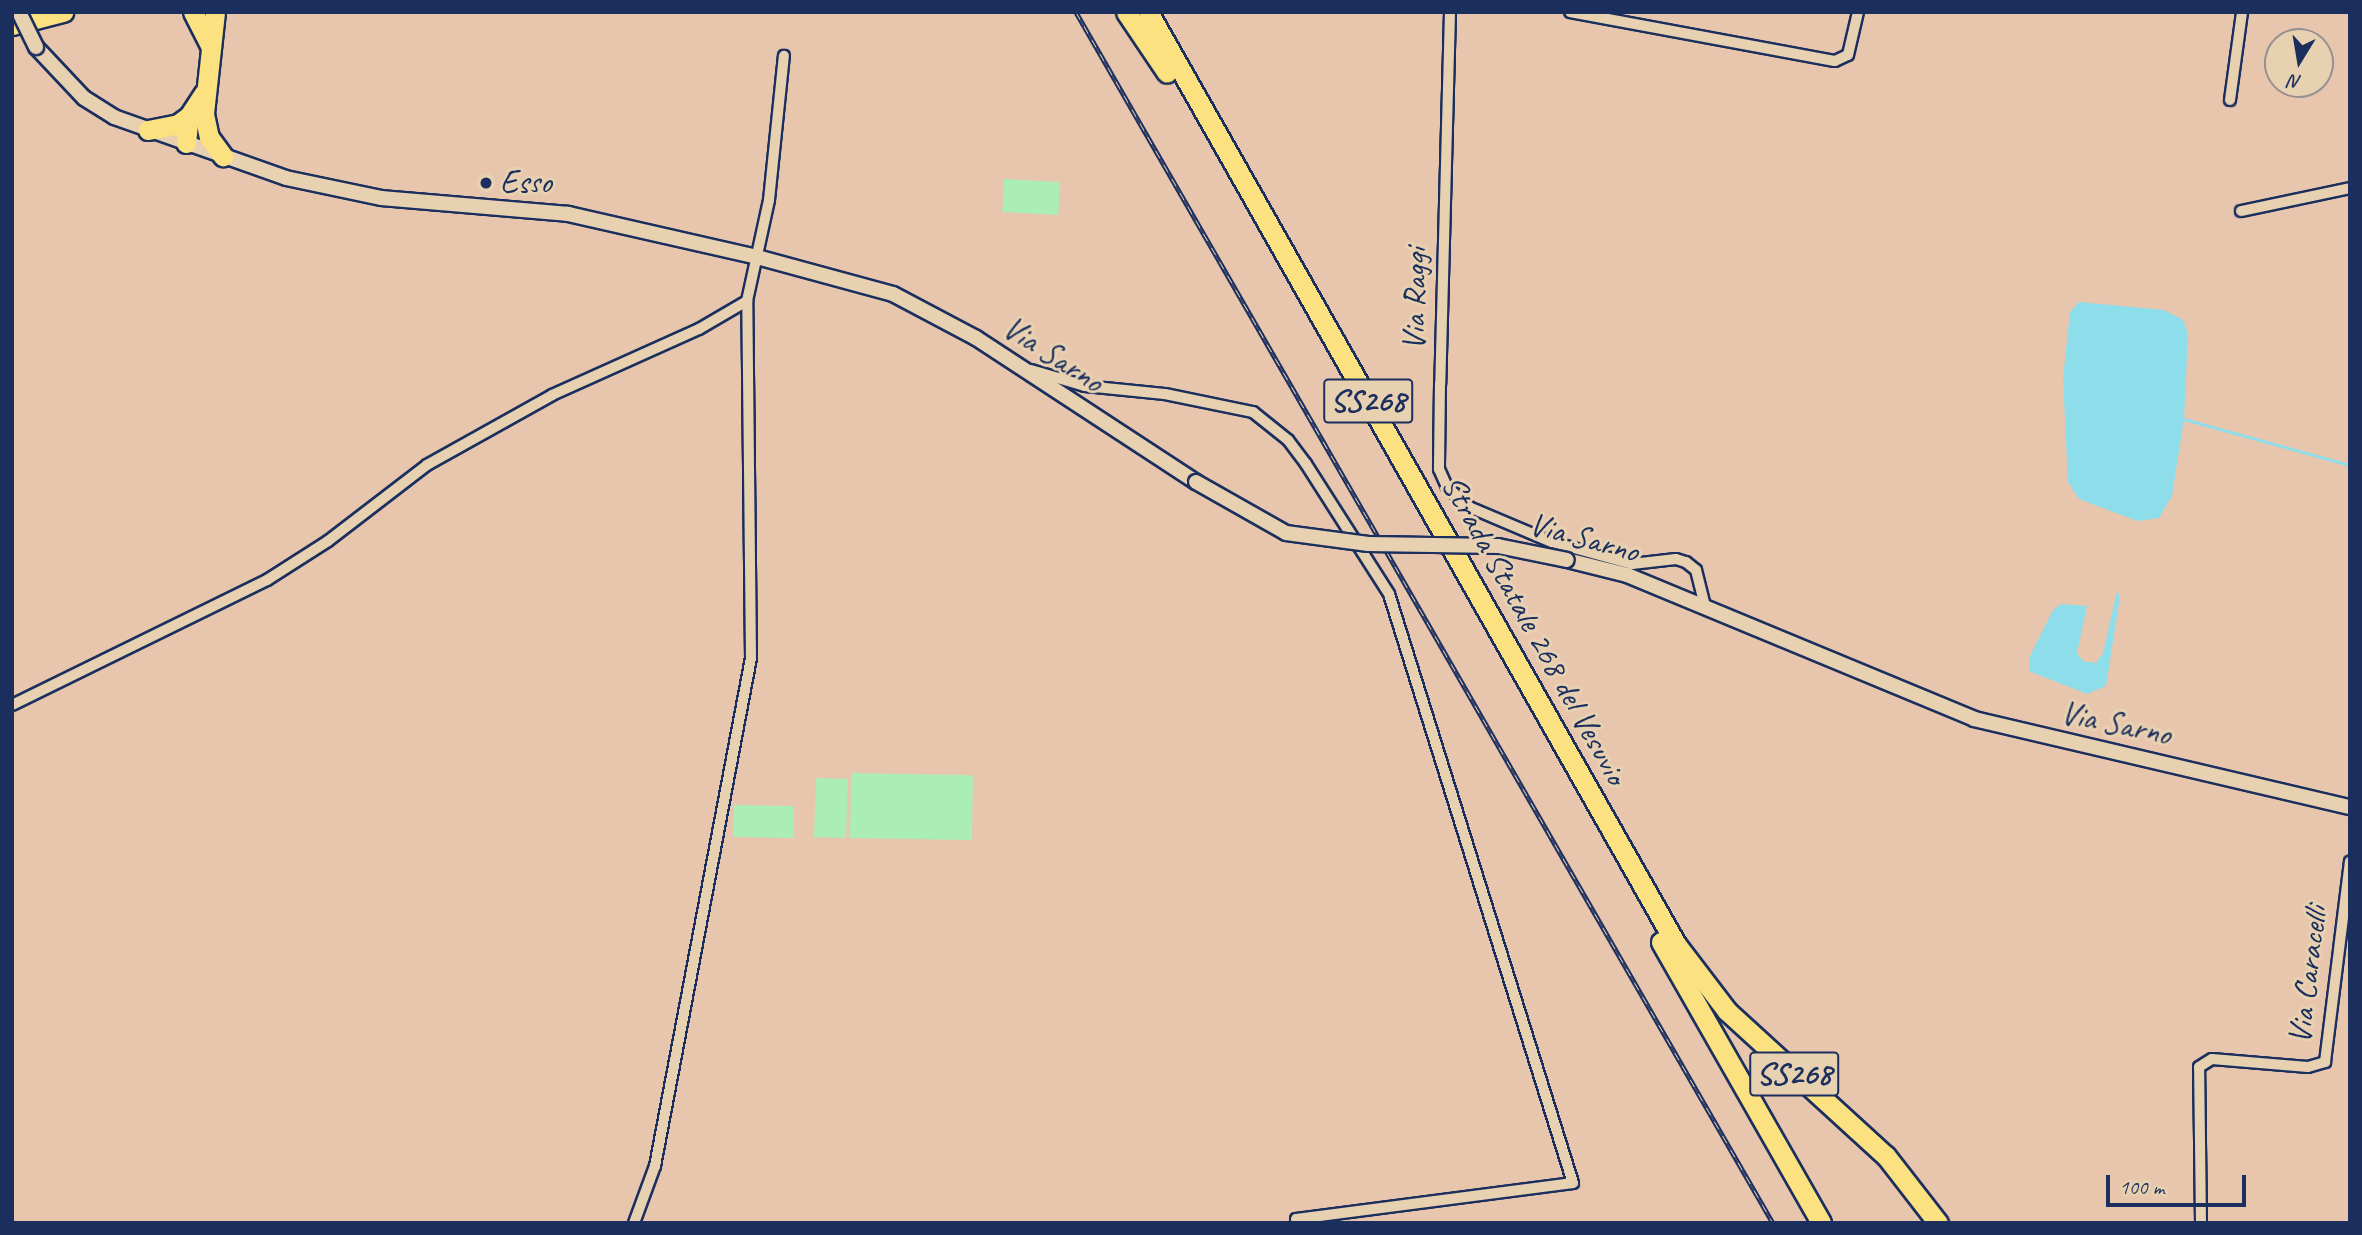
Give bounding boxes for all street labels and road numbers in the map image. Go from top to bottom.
street label: Via Raggi [1394,246,1436,352]
street label: Via Sarno [995,308,1111,402]
road number: SS268 [1322,372,1414,430]
street label: Strada Statale 268 del Vesuvio [1433,469,1635,791]
street label: Via Sarno [1525,504,1643,572]
street label: Via Sarno [2057,693,2175,755]
street label: Via Caracelli [2280,904,2336,1046]
road number: SS268 [1748,1045,1840,1102]

